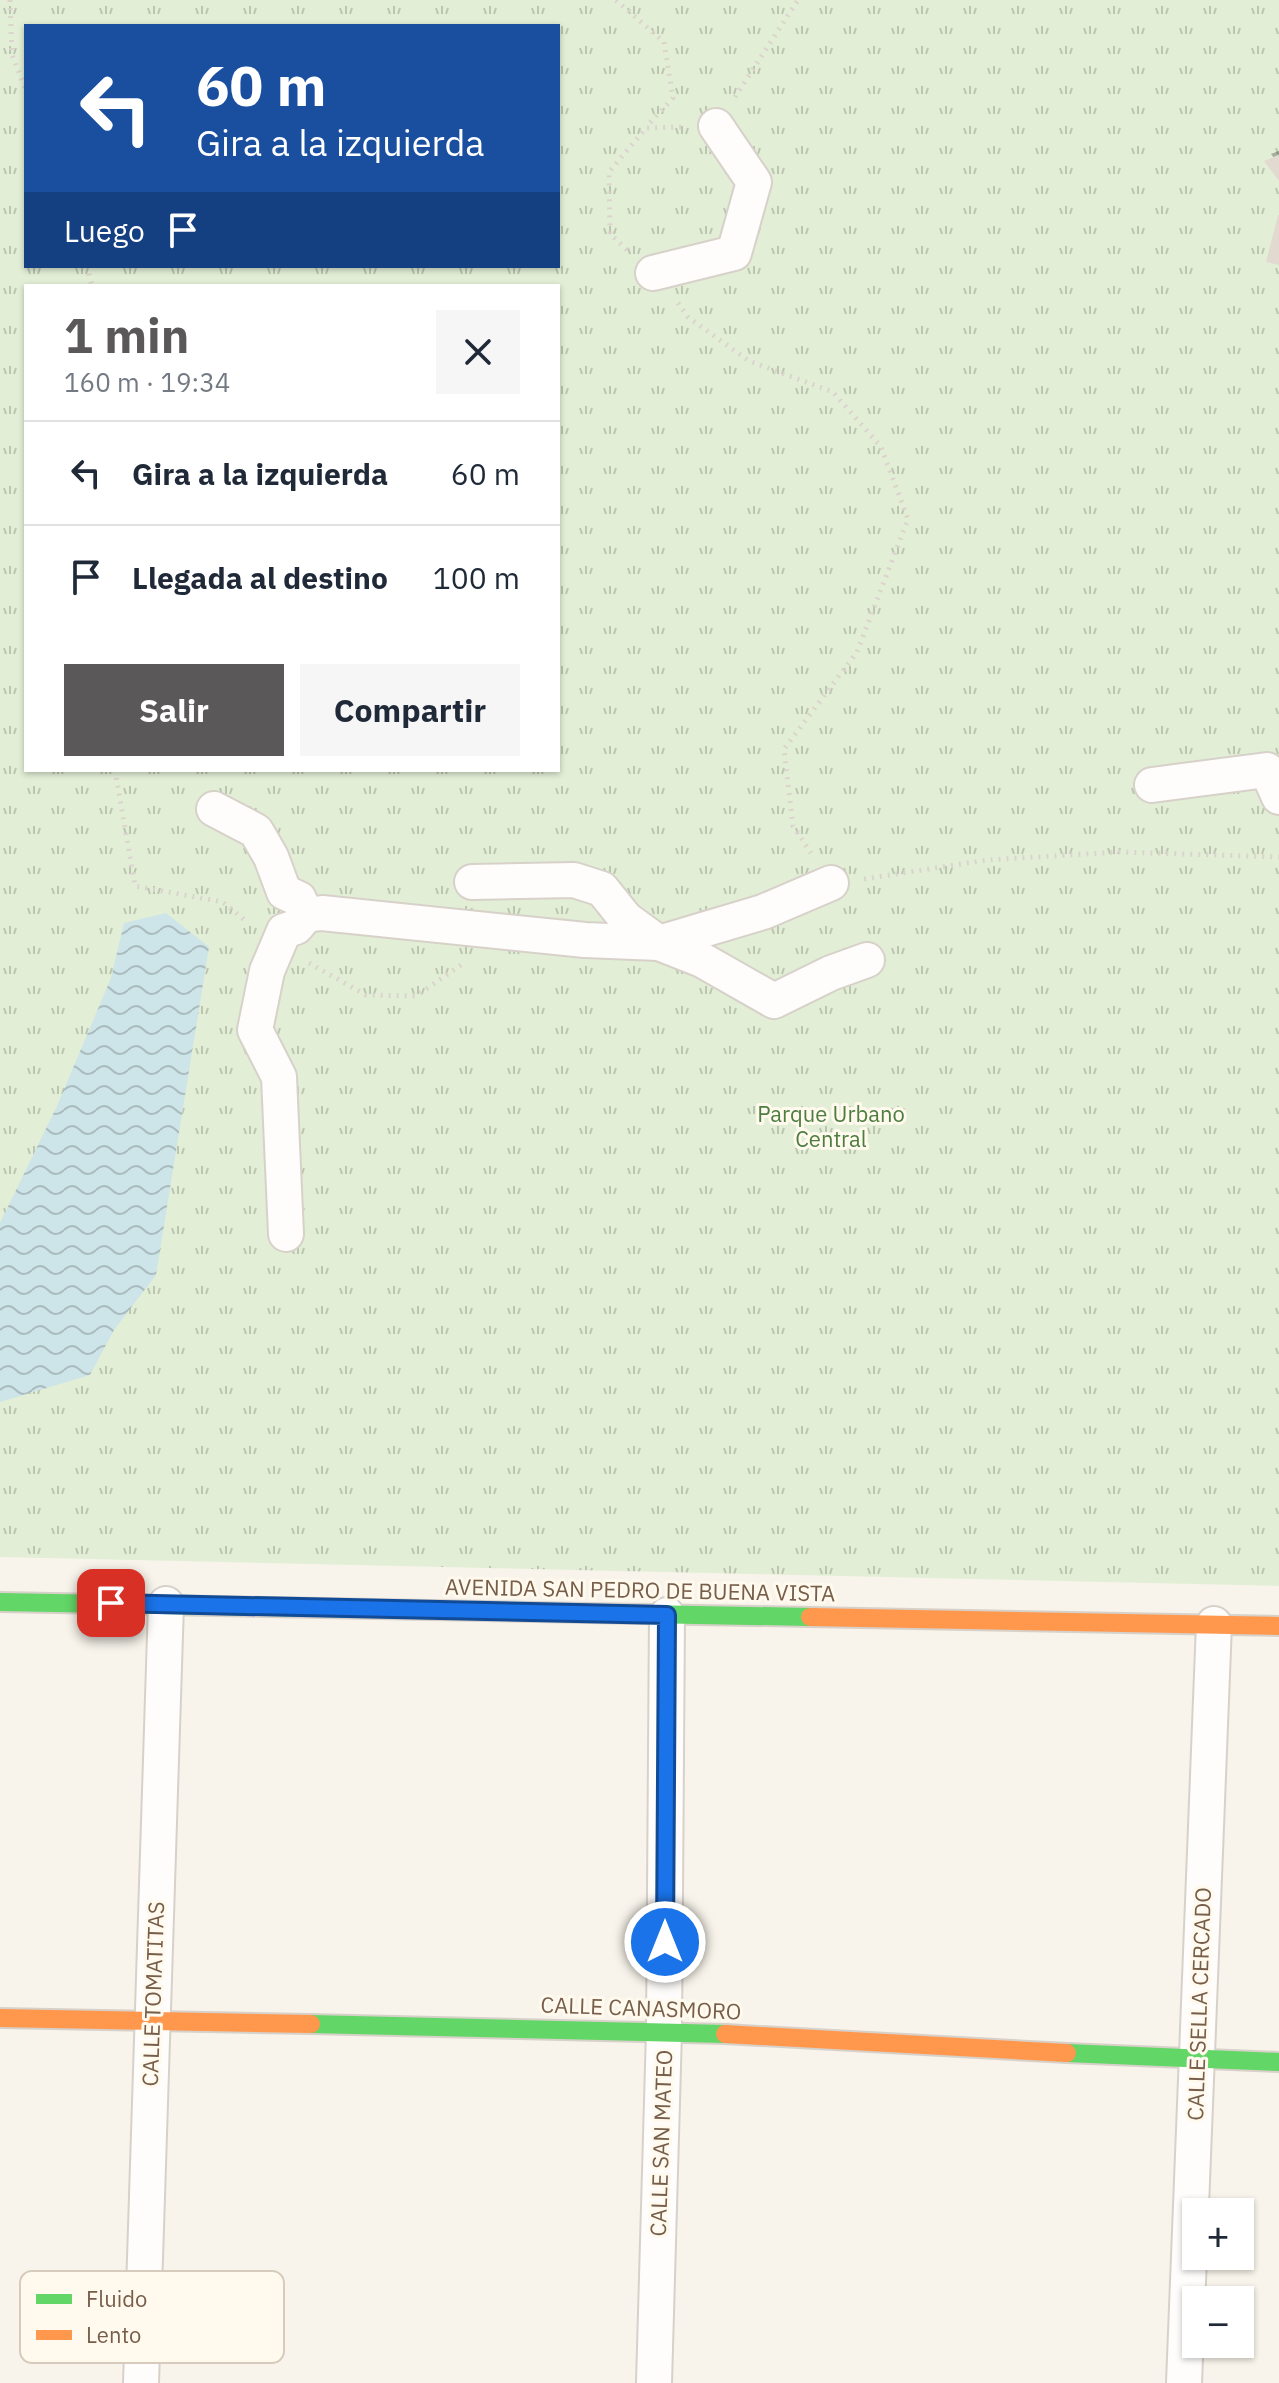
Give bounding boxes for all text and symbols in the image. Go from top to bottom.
text: 60 m [196,49,326,121]
icon: left [64,56,168,160]
text: Gira a la izquierda [196,119,485,166]
icon: arrive [161,208,205,252]
text: Luego [64,211,145,250]
text: 1 min [64,304,189,366]
button: close [436,310,520,394]
text: 160 m · 19:34 [64,365,230,399]
icon: left [64,451,108,495]
text: Gira a la izquierda [132,454,388,493]
text: 60 m [451,454,520,493]
icon: arrive [64,555,108,599]
text: Llegada al destino [132,558,388,597]
text: 100 m [433,558,520,597]
button: Salir [64,664,284,756]
button: Compartir [300,664,520,756]
park label: Parque Urbano Central [757,1099,905,1153]
pin [77,1569,145,1637]
street label: AVENIDA SAN PEDRO DE BUENA VISTA [445,1572,835,1607]
icon: arrive [89,1581,133,1625]
street label: CALLE SELLA CERCADO [1180,1887,1217,2121]
position arrow [623,1900,707,1984]
street label: CALLE TOMATITAS [135,1901,170,2087]
street label: CALLE CANASMORO [540,1990,742,2025]
street label: CALLE SAN MATEO [643,2049,678,2237]
map controls [1182,2198,1254,2358]
button: + [1182,2198,1254,2270]
legend [20,2271,284,2363]
text: Fluido [86,2284,147,2313]
button: − [1182,2286,1254,2358]
text: Lento [86,2320,141,2349]

